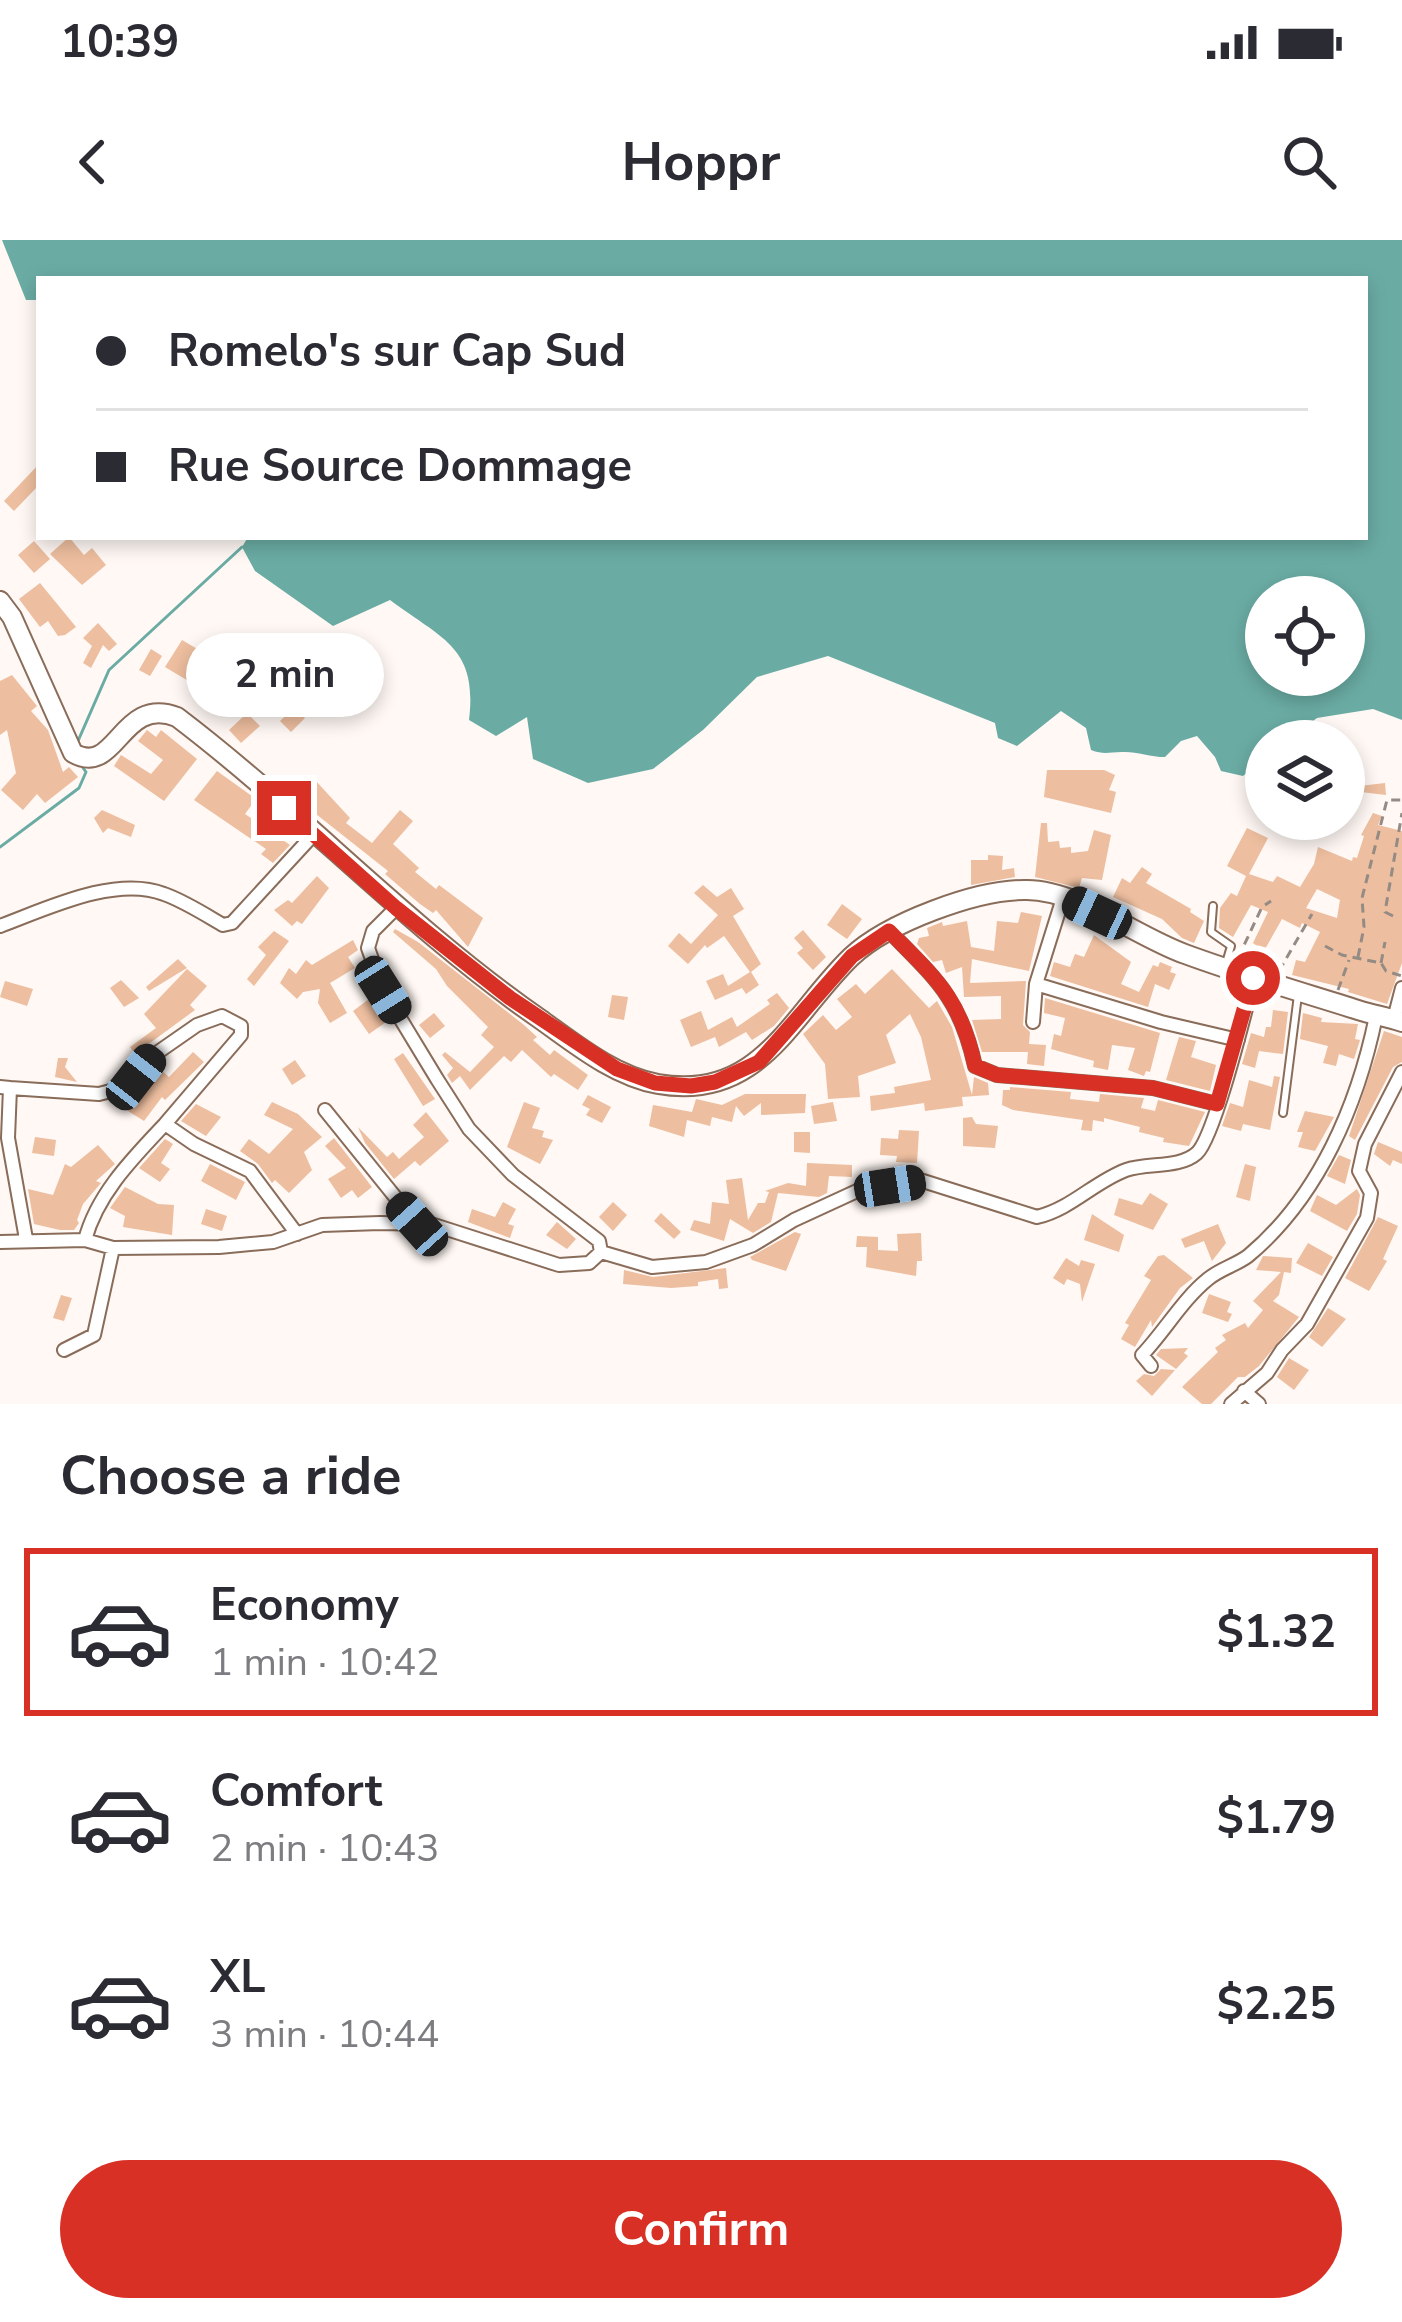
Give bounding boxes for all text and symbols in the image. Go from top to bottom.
text: 10:39 [60,12,179,73]
text: Hoppr [622,125,780,199]
icon: back [60,129,126,195]
icon: search [1276,129,1342,195]
text: Romelo's sur Cap Sud [168,321,626,382]
text: Rue Source Dommage [168,436,632,497]
map controls [1245,576,1365,840]
button: locate [1245,576,1365,696]
callout: 2 min [185,634,383,718]
text: 2 min [235,648,335,701]
button: layers [1245,720,1365,840]
route end [257,781,311,835]
car [1057,881,1137,945]
car [349,950,417,1030]
route start [1226,951,1280,1005]
car [100,1038,172,1116]
car [852,1163,928,1209]
car [380,1185,454,1263]
text: Choose a ride [60,1439,401,1513]
text: Economy [210,1575,399,1636]
icon: car [66,1578,174,1686]
text: $1.32 [1217,1602,1336,1663]
text: 1 min · 10:42 [210,1636,439,1689]
text: Comfort [210,1761,382,1822]
icon: car [66,1764,174,1872]
text: $1.79 [1217,1788,1336,1849]
text: 2 min · 10:43 [210,1822,439,1875]
text: XL [210,1947,266,2008]
icon: car [66,1950,174,2058]
text: $2.25 [1217,1974,1336,2035]
text: 3 min · 10:44 [210,2008,439,2061]
button: Confirm [60,2160,1342,2298]

